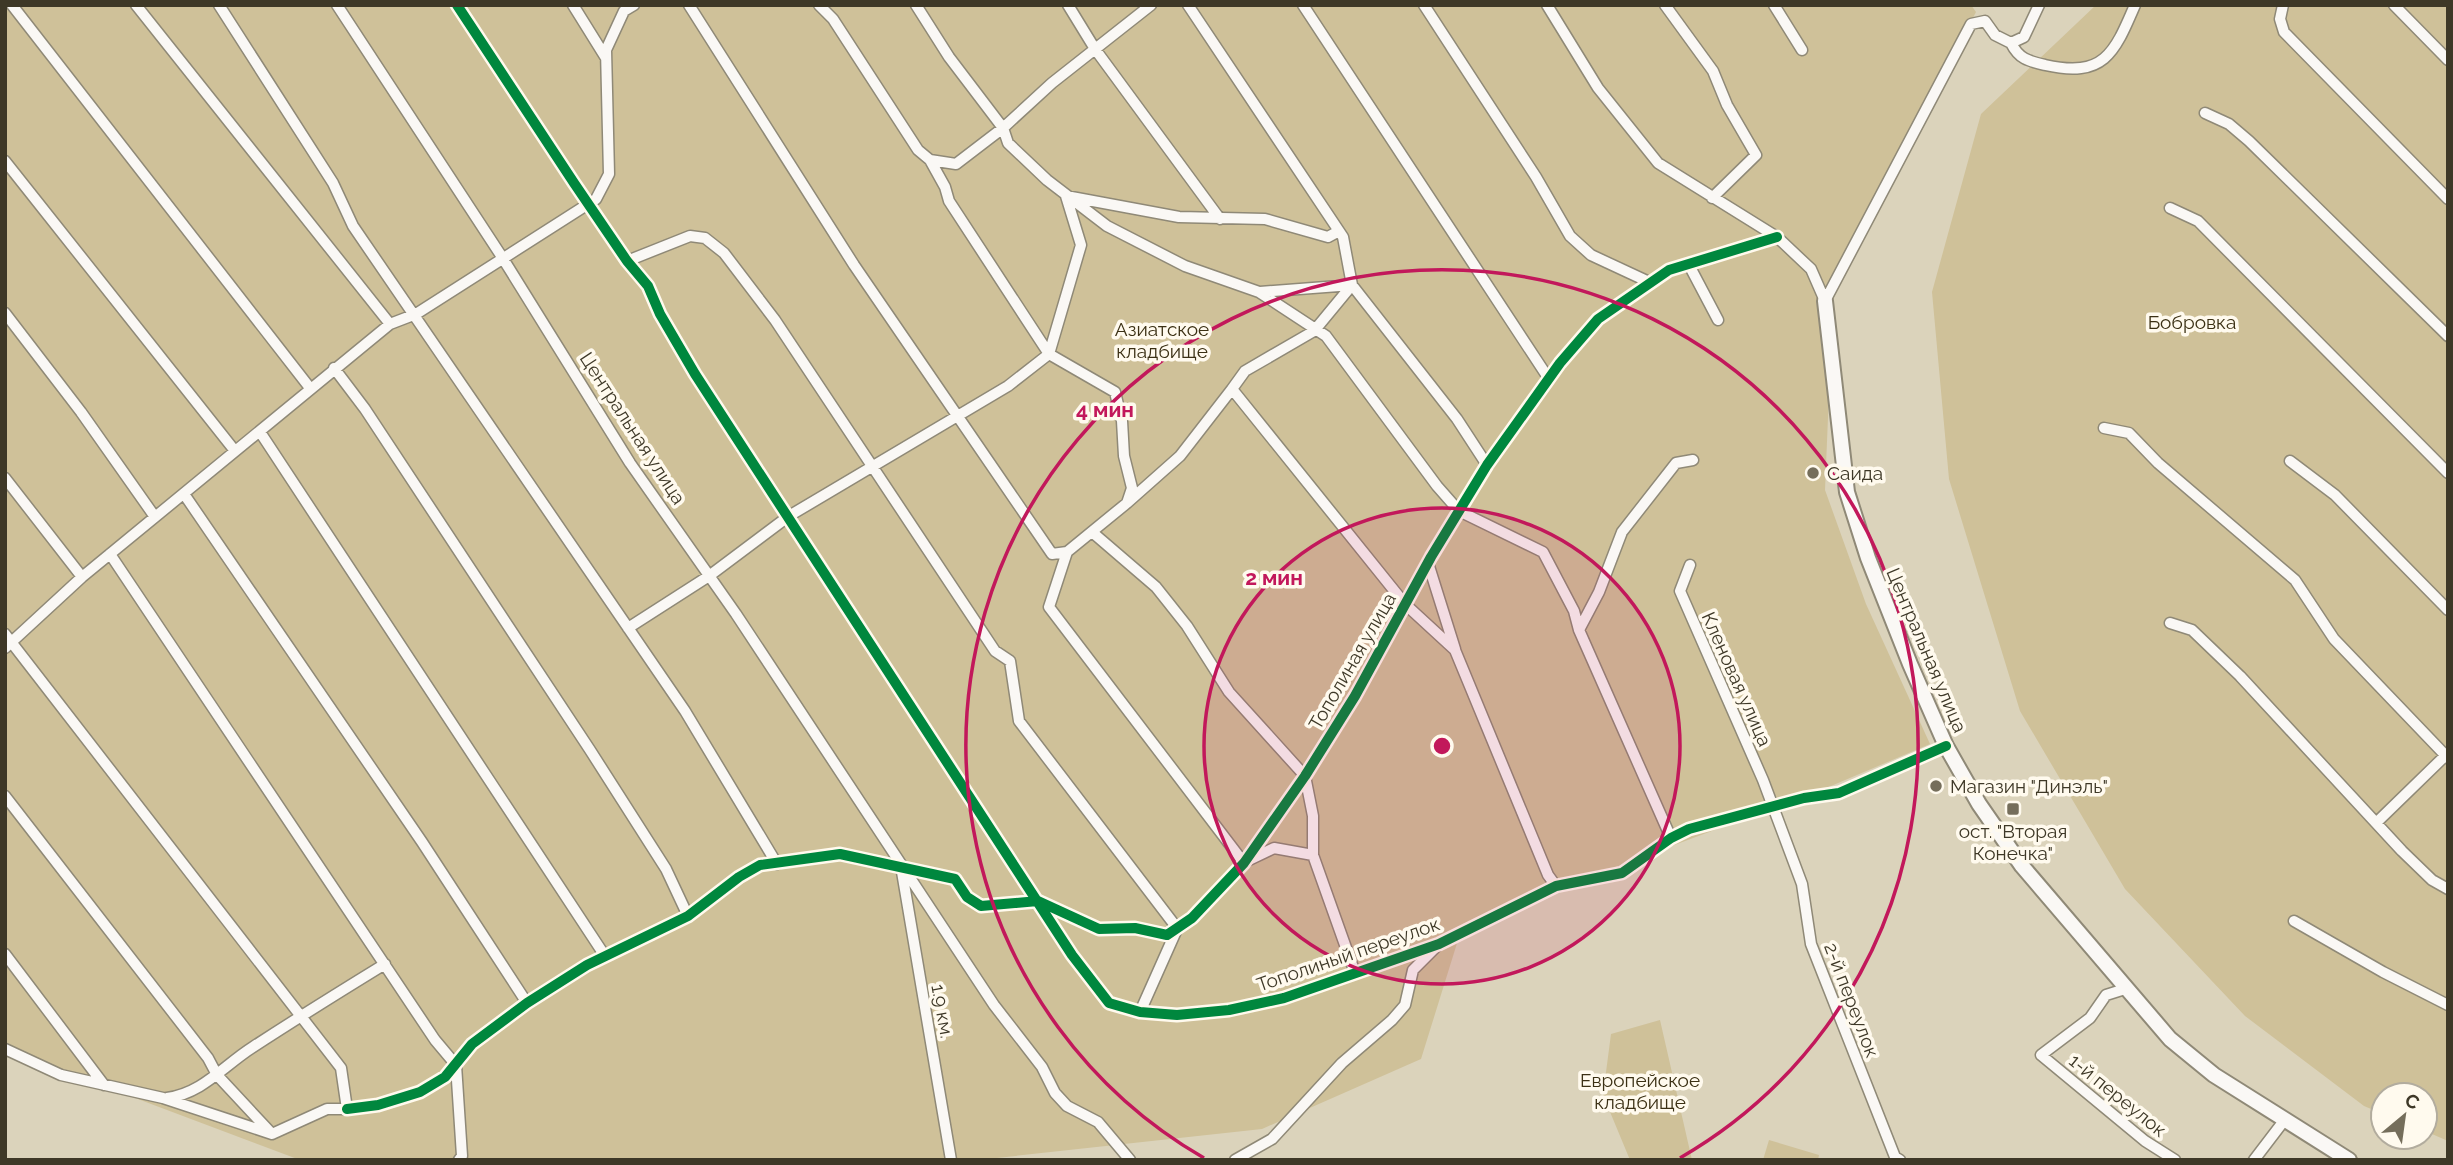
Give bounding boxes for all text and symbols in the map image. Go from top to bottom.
park label: Бобровка [2148,311,2236,333]
park label: Азиатское кладбище [1115,318,1209,362]
street label: Центральная улица [576,348,690,508]
text: 4 мин [1076,397,1134,422]
place label: Саида [1827,462,1883,484]
marker: Саида [1805,465,1821,481]
street label: Центральная улица [1882,564,1972,736]
text: 2 мин [1245,565,1303,590]
street label: Тополиная улица [1304,589,1400,733]
street label: Кленовая улица [1697,608,1777,750]
centre of rings [1430,734,1454,758]
place label: Магазин "Динэль" [1950,775,2108,797]
marker: Магазин "Динэль" [1928,778,1944,794]
marker: ост. "Вторая Конечка" [2005,801,2021,817]
place label: ост. "Вторая Конечка" [1959,820,2067,864]
street label: Тополиный переулок [1254,912,1442,996]
street label: 2-й переулок [1820,940,1884,1060]
street label: 1.9 км. [927,982,959,1040]
street label: 1-й переулок [2065,1049,2171,1141]
park label: Европейское кладбище [1580,1069,1700,1113]
north arrow [2369,1081,2439,1151]
text: С [2401,1088,2423,1114]

